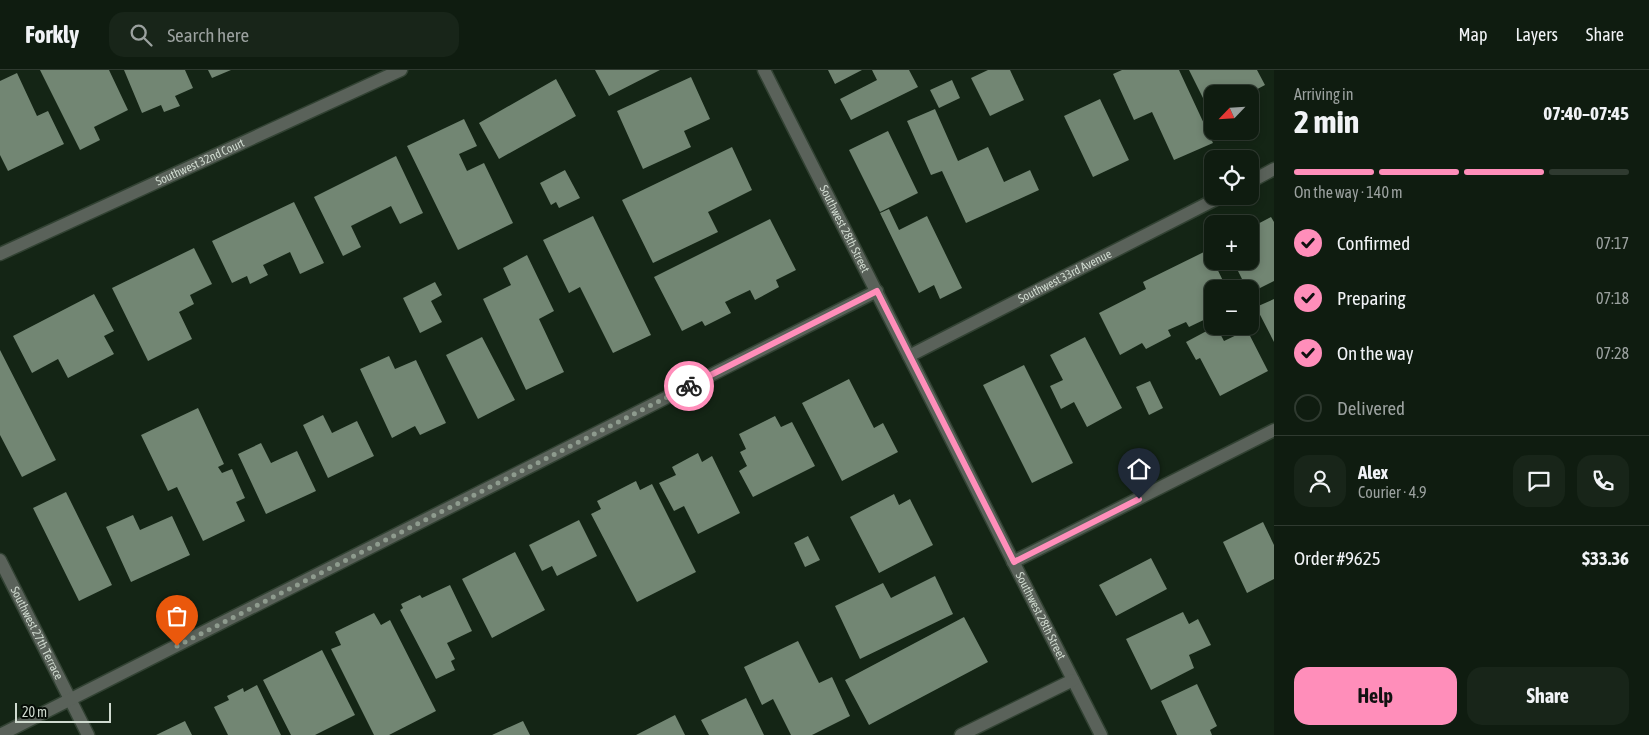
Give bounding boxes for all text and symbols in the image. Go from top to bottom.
search box [109,12,459,57]
text: Forkly [25,21,79,48]
icon: search [127,21,155,49]
text: Search here [167,24,249,46]
text: Map [1458,24,1487,45]
text: Layers [1515,24,1558,45]
text: Share [1586,24,1624,45]
north arrow [1204,85,1259,140]
map controls [1204,85,1259,335]
text: Arriving in [1294,85,1354,103]
text: 07:40–07:45 [1543,102,1629,124]
text: 2 min [1294,103,1359,140]
street label: Southwest 32nd Court [153,136,247,189]
button: locate [1204,150,1259,205]
street label: Southwest 28th Street [816,183,873,275]
text: On the way · 140 m [1294,183,1403,201]
button: + [1204,215,1259,270]
icon: check [1294,229,1322,257]
text: Confirmed [1337,232,1410,254]
text: 07:17 [1596,234,1629,252]
street label: Southwest 33rd Avenue [1016,247,1114,306]
button: − [1204,280,1259,335]
icon: check [1294,284,1322,312]
text: Preparing [1337,287,1406,309]
text: 07:18 [1596,289,1629,307]
icon: check [1294,339,1322,367]
text: On the way [1337,342,1414,364]
text: 07:28 [1596,344,1629,362]
courier [664,361,714,411]
icon: bike [675,372,703,400]
text: Delivered [1337,397,1405,419]
pin [1118,448,1160,499]
icon: home [1125,455,1153,483]
button: person [1294,455,1346,507]
button: chat [1513,455,1565,507]
button: phone [1577,455,1629,507]
text: Alex [1358,461,1388,483]
text: Courier · 4.9 [1358,483,1427,501]
text: Order #9625 [1294,547,1381,569]
text: $33.36 [1582,547,1629,569]
street label: Southwest 28th Street [1013,570,1069,662]
street label: Southwest 27th Terrace [8,584,66,682]
pin [156,595,198,646]
icon: bag [163,602,191,630]
button: Help [1294,667,1457,725]
button: Share [1467,667,1629,725]
scale bar [15,700,111,723]
text: 20 m [22,704,47,720]

